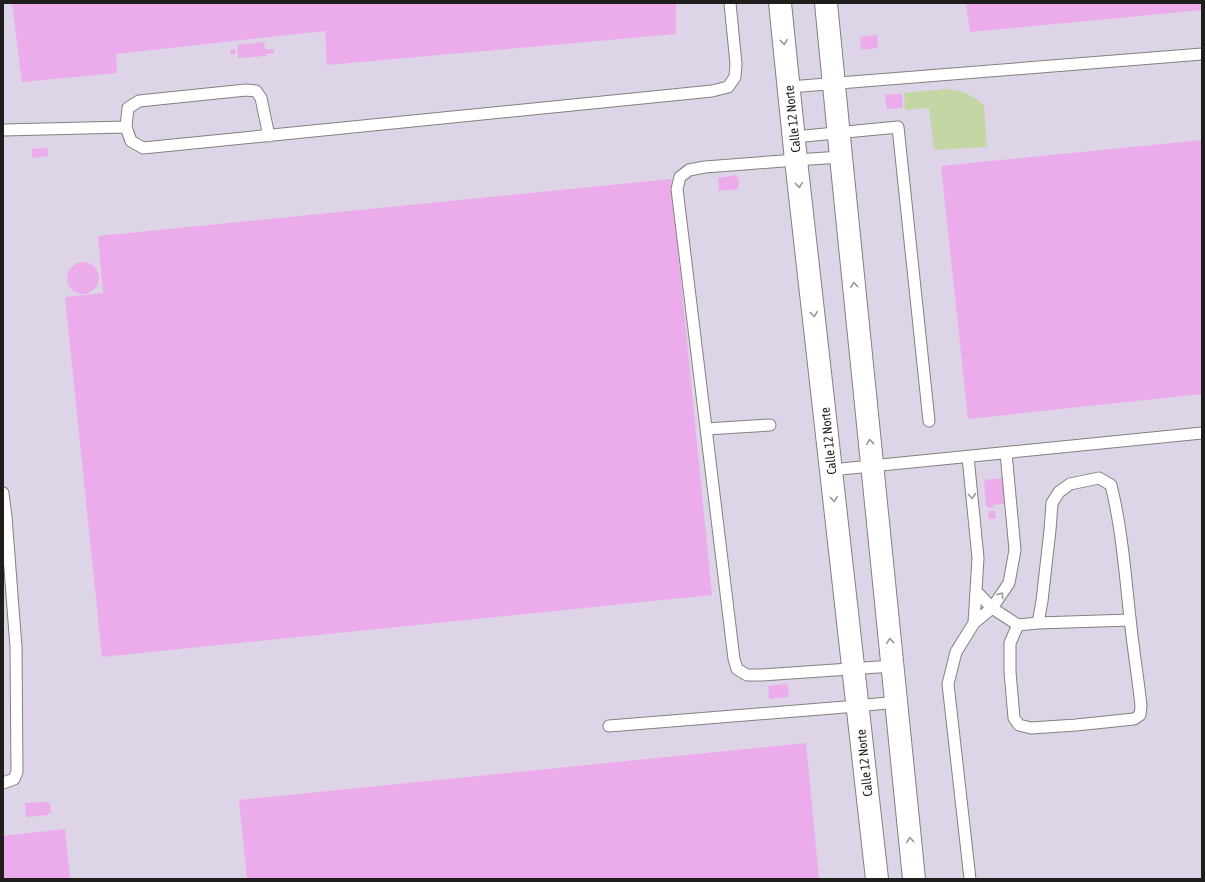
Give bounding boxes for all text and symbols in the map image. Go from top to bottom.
one-way arrow [780,39,789,45]
street label: Calle 12 Norte [782,85,803,153]
one-way arrow [794,182,803,188]
one-way arrow [850,282,859,288]
one-way arrow [809,311,818,317]
street label: Calle 12 Norte [818,407,839,475]
one-way arrow [866,439,875,445]
one-way arrow [967,493,976,499]
one-way arrow [829,496,838,502]
one-way arrow [996,592,1004,599]
one-way arrow [886,638,895,644]
street label: Calle 12 Norte [854,729,875,797]
one-way arrow [906,837,915,843]

